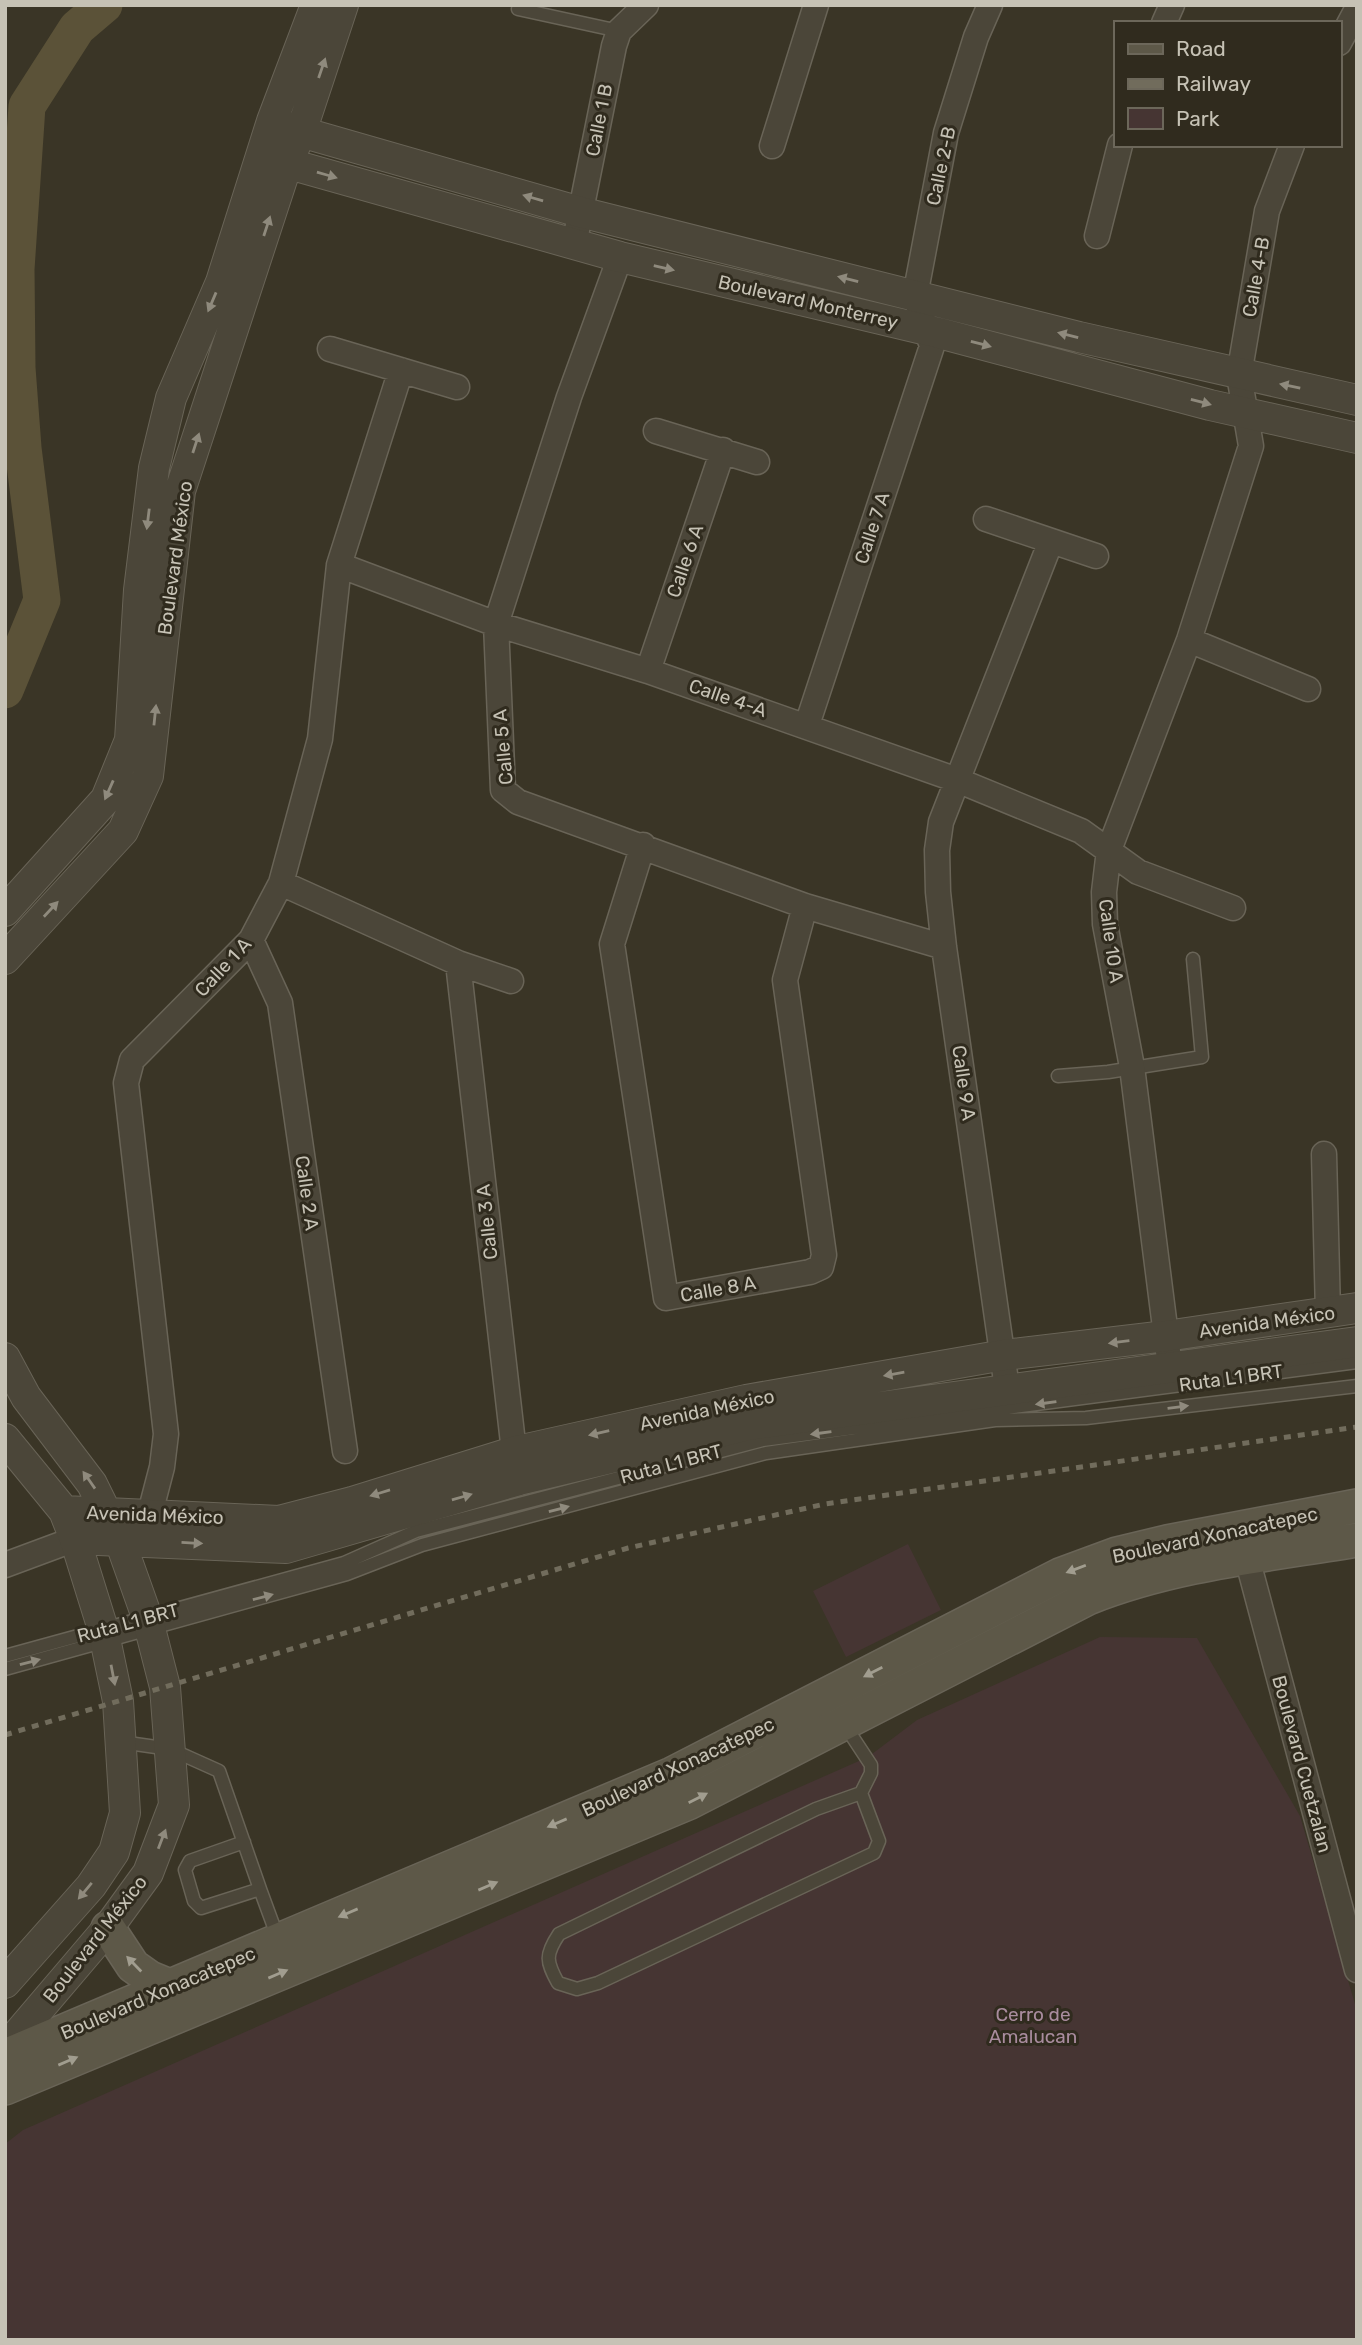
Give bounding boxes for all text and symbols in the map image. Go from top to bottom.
legend [1114,21,1341,147]
text: Road [1176,36,1226,61]
one-way arrow [317,58,328,79]
text: Railway [1176,71,1251,96]
street label: Calle 1 B [581,82,617,158]
text: Park [1176,106,1220,131]
street label: Calle 2-B [921,124,961,208]
one-way arrow [316,170,338,181]
one-way arrow [521,192,543,203]
one-way arrow [262,216,272,237]
street label: Calle 4-B [1238,235,1274,319]
one-way arrow [653,263,675,274]
street label: Boulevard Monterrey [716,270,900,334]
one-way arrow [837,273,859,284]
one-way arrow [206,292,218,312]
one-way arrow [1057,329,1079,340]
one-way arrow [970,339,992,350]
one-way arrow [1279,380,1301,391]
one-way arrow [1190,397,1212,408]
one-way arrow [191,432,202,453]
street label: Boulevard México [153,479,197,637]
street label: Calle 7 A [850,489,894,567]
one-way arrow [142,508,153,530]
street label: Calle 6 A [662,521,708,601]
street label: Calle 4-A [686,674,770,722]
one-way arrow [150,704,161,726]
street label: Calle 5 A [488,708,518,786]
one-way arrow [103,780,115,800]
street label: Calle 10 A [1094,897,1128,985]
one-way arrow [43,901,59,918]
street label: Calle 1 A [190,932,256,1001]
street label: Calle 9 A [947,1044,981,1122]
street label: Calle 2 A [290,1154,324,1232]
street label: Calle 3 A [472,1183,502,1261]
street label: Calle 8 A [678,1271,758,1307]
street label: Avenida México [1197,1301,1337,1343]
one-way arrow [1108,1336,1130,1347]
street label: Ruta L1 BRT [1178,1359,1284,1397]
one-way arrow [883,1369,905,1380]
street label: Avenida México [637,1384,777,1436]
one-way arrow [1035,1397,1057,1408]
one-way arrow [1167,1402,1189,1413]
one-way arrow [810,1427,832,1438]
one-way arrow [588,1428,610,1439]
street label: Ruta L1 BRT [617,1439,725,1489]
one-way arrow [82,1471,96,1489]
one-way arrow [369,1489,390,1499]
one-way arrow [451,1491,472,1501]
street label: Avenida México [86,1501,224,1529]
street label: Boulevard Xonacatepec [1110,1502,1320,1568]
one-way arrow [549,1503,570,1513]
one-way arrow [182,1538,204,1549]
one-way arrow [1065,1564,1086,1575]
one-way arrow [252,1592,273,1602]
street label: Ruta L1 BRT [74,1598,182,1648]
one-way arrow [20,1656,41,1666]
one-way arrow [107,1664,118,1686]
one-way arrow [862,1665,882,1677]
street label: Boulevard Cuetzalan [1267,1673,1337,1855]
street label: Boulevard Xonacatepec [578,1712,778,1822]
one-way arrow [688,1793,708,1804]
one-way arrow [547,1818,568,1829]
one-way arrow [157,1828,168,1849]
street label: Boulevard México [38,1871,152,2007]
one-way arrow [478,1881,499,1892]
one-way arrow [78,1882,93,1900]
one-way arrow [337,1907,358,1918]
street label: Boulevard Xonacatepec [57,1941,259,2045]
one-way arrow [127,1956,143,1973]
one-way arrow [268,1968,289,1979]
park label: Cerro de Amalucan [989,2003,1077,2048]
one-way arrow [58,2056,79,2067]

